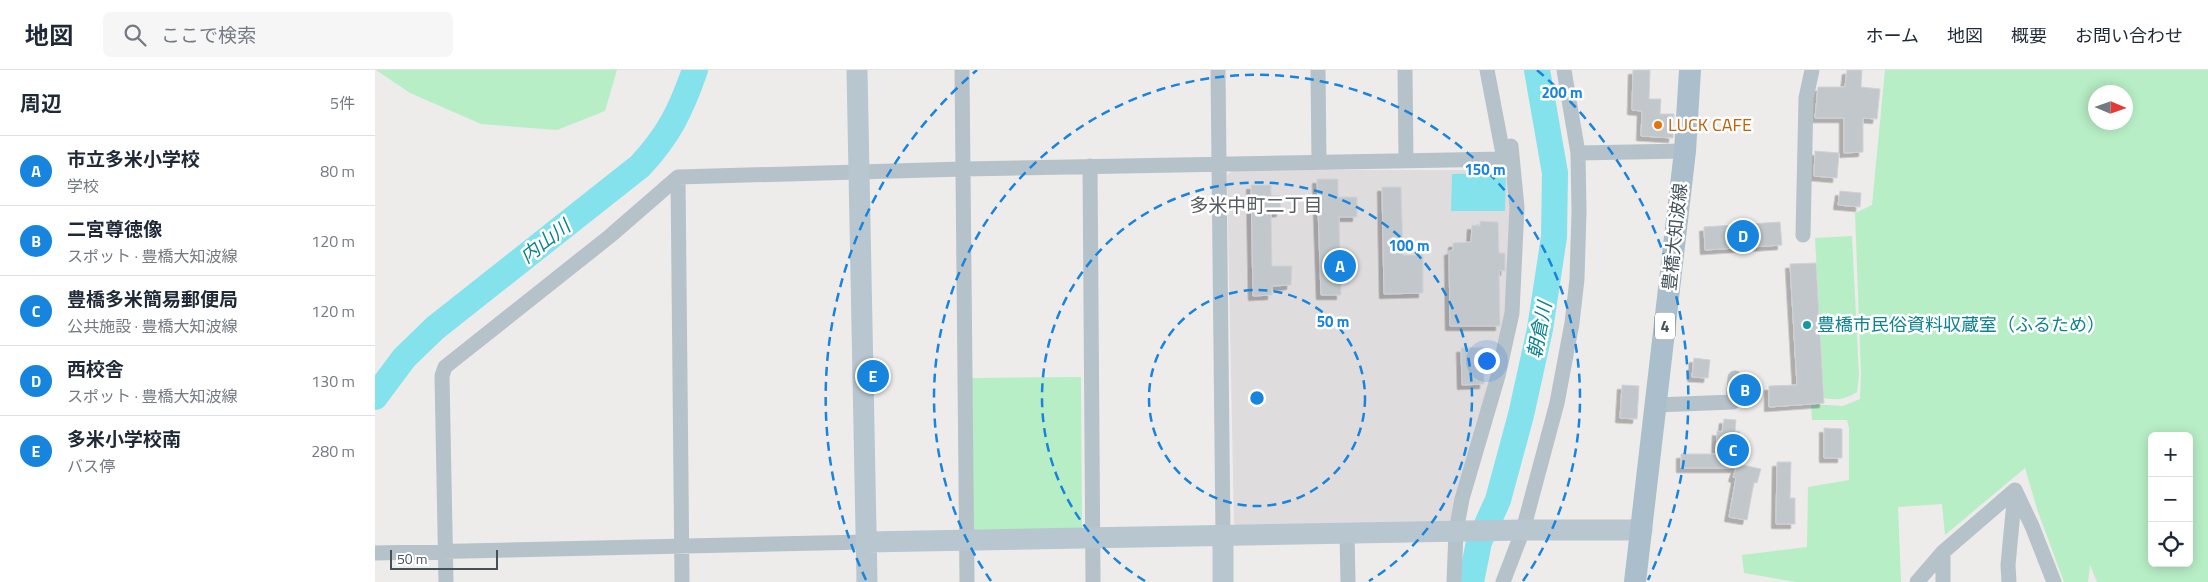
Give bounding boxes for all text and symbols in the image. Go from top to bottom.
search box [103,12,453,57]
text: 地図 [25,17,73,53]
text: ここで検索 [161,20,256,49]
icon: search [121,21,149,49]
text: ホーム [1866,22,1919,49]
text: 地図 [1947,22,1983,49]
text: 概要 [2011,22,2047,49]
text: お問い合わせ [2075,22,2183,49]
text: 200 m [1541,81,1583,104]
north arrow [2088,85,2133,130]
text: 周辺 [20,87,62,119]
text: 5件 [330,91,355,115]
place label: LUCK CAFE [1668,111,1752,138]
marker: LUCK CAFE [1652,119,1664,131]
text: 市立多米小学校 [67,144,200,173]
text: 150 m [1464,158,1506,181]
text: A [31,159,41,183]
text: 80 m [320,159,355,183]
text: 学校 [67,174,99,198]
street label: 豊橋大知波線 [1655,182,1694,292]
district label: 多米中町二丁目 [1189,190,1323,219]
water label: 内山川 [513,210,578,270]
text: 二宮尊徳像 [67,214,162,243]
pin: D [1727,217,1759,255]
text: B [31,229,41,253]
text: 120 m [311,229,355,253]
text: 100 m [1388,234,1430,257]
text: スポット · 豊橋大知波線 [67,244,238,268]
pin: A [1324,247,1356,285]
text: 豊橋多米簡易郵便局 [67,284,238,313]
water label: 朝倉川 [1519,297,1559,361]
text: C [32,299,40,323]
text: 120 m [311,299,355,323]
text: 50 m [1317,310,1349,333]
place label: 豊橋市民俗資料収蔵室（ふるため） [1817,311,2105,338]
road number: 4 [1655,312,1675,340]
text: 公共施設 · 豊橋大知波線 [67,314,238,338]
marker: 豊橋市民俗資料収蔵室（ふるため） [1801,319,1813,331]
your location [1474,348,1500,374]
text: 西校舎 [67,354,124,383]
pin: E [857,357,889,395]
text: D [31,369,41,393]
text: 130 m [311,369,355,393]
pin: B [1729,371,1761,409]
text: スポット · 豊橋大知波線 [67,384,238,408]
centre of rings [1248,389,1266,407]
text: 多米小学校南 [67,424,181,453]
pin: C [1717,431,1749,469]
map controls [2148,432,2193,567]
button: + [2148,432,2193,477]
text: E [32,439,40,463]
text: 280 m [311,439,355,463]
text: バス停 [67,454,115,478]
button: − [2148,477,2193,522]
button: locate [2148,522,2193,567]
scale bar [390,547,497,570]
text: 50 m [397,548,427,569]

